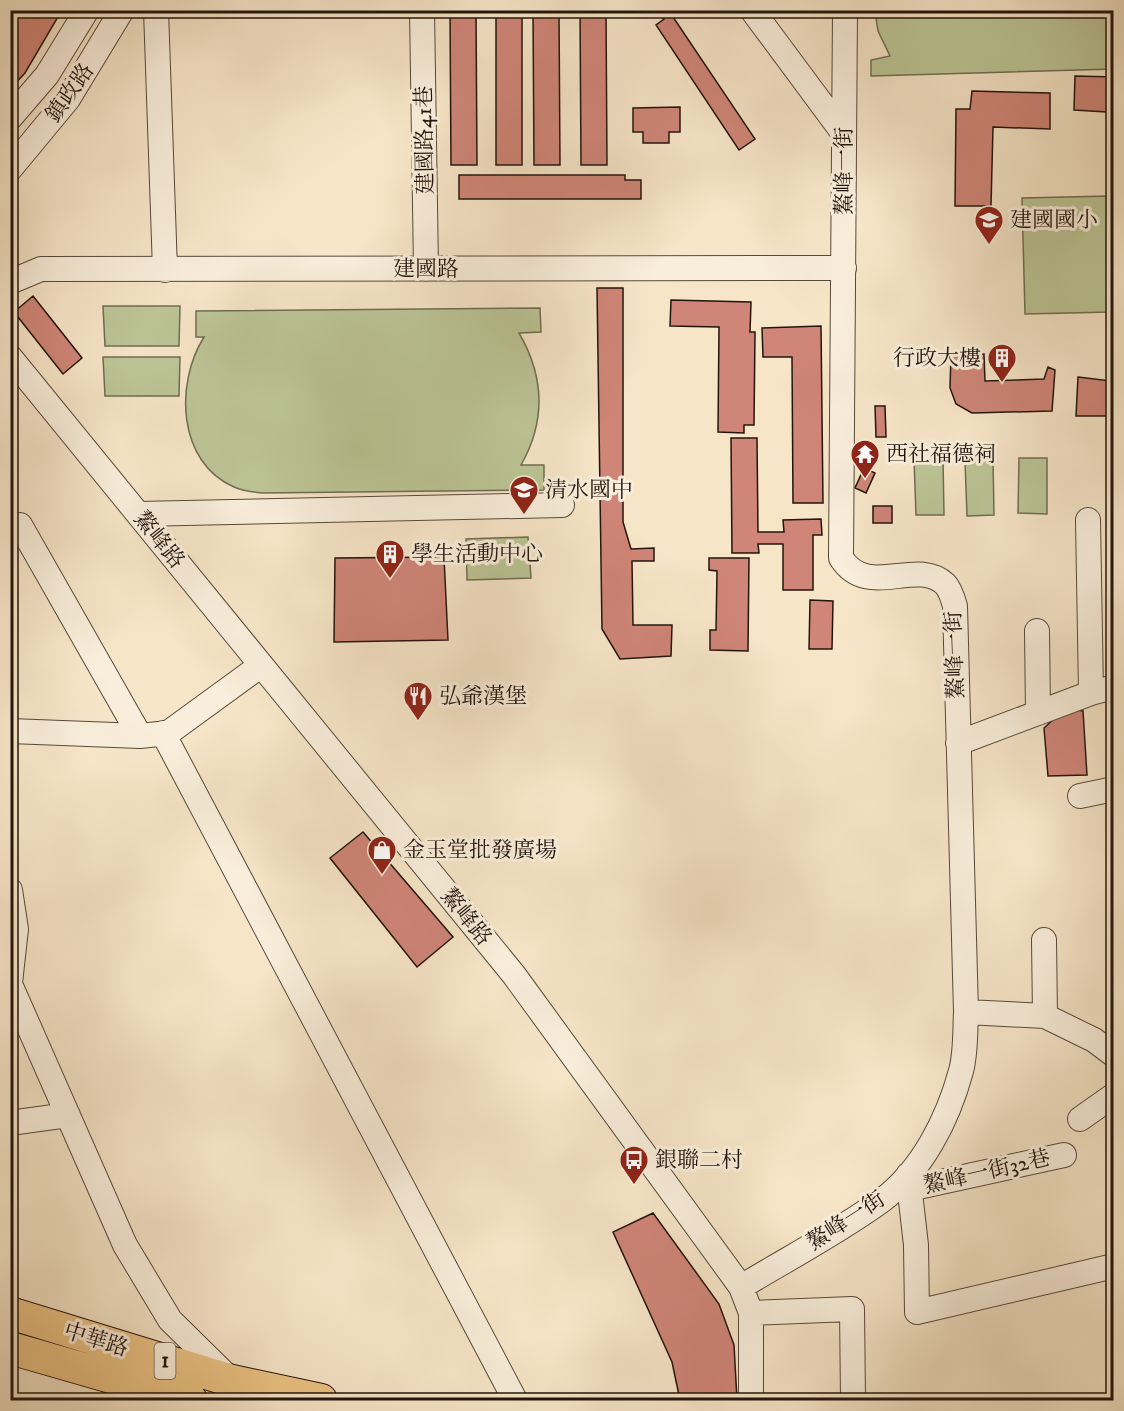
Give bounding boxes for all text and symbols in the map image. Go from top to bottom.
street label: 鎮政路 [40,58,100,128]
street label: 建國路41巷 [411,85,439,195]
street label: 鰲峰一街 [831,127,858,215]
school or university icon: 建國國小 [973,204,1005,246]
place label: 建國國小 [1010,207,1098,234]
street label: 建國路 [393,256,459,283]
building icon: 行政大樓 [986,342,1018,384]
place label: 行政大樓 [893,345,981,372]
temple icon: 西社福德祠 [849,438,881,480]
place label: 西社福德祠 [886,441,996,468]
school or university icon: 清水國中 [508,474,540,516]
place label: 清水國中 [545,477,633,504]
street label: 鰲峰路 [128,506,190,574]
building icon: 學生活動中心 [374,538,406,580]
place label: 學生活動中心 [411,541,543,568]
street label: 鰲峰一街 [940,611,970,699]
restaurant icon: 弘爺漢堡 [402,680,434,722]
place label: 弘爺漢堡 [439,683,527,710]
shop icon: 金玉堂批發廣場 [366,834,398,876]
place label: 金玉堂批發廣場 [403,837,557,864]
street label: 鰲峰路 [435,883,497,951]
bus stop icon: 銀聯二村 [618,1144,650,1186]
street label: 鰲峰一街32巷 [921,1144,1053,1200]
place label: 銀聯二村 [655,1147,743,1174]
street label: 鰲峰一街 [802,1186,890,1256]
street label: 中華路 [60,1317,132,1363]
road number: 1 [154,1343,176,1379]

